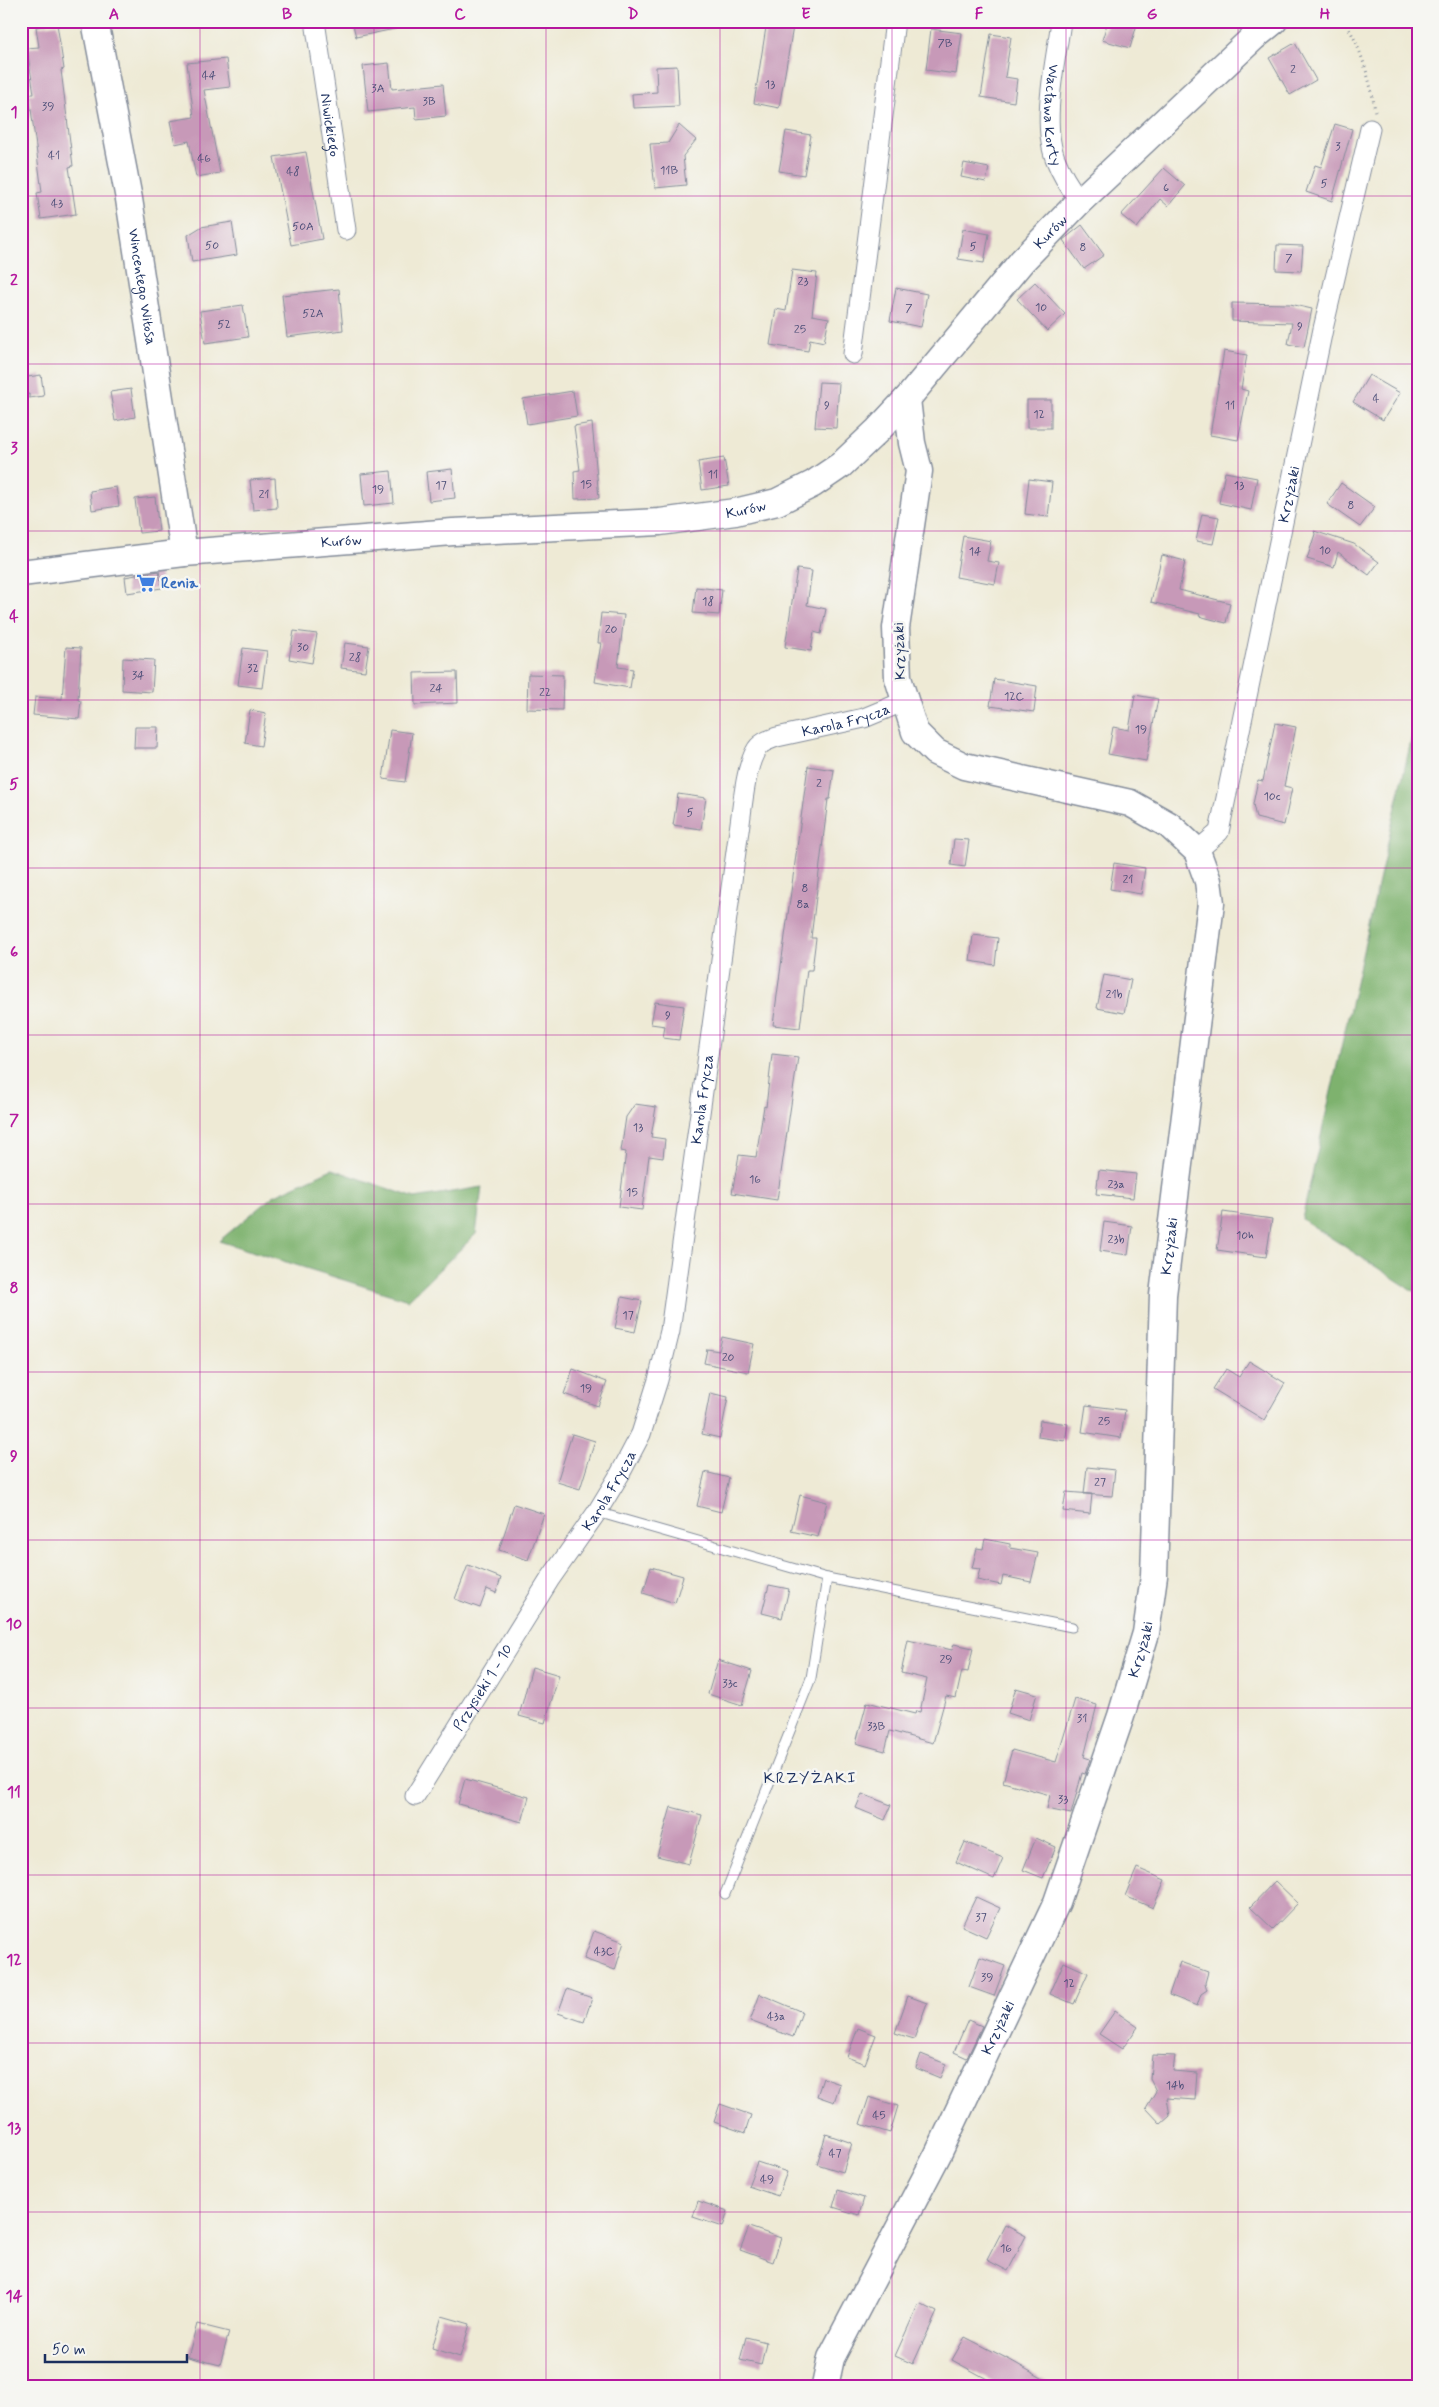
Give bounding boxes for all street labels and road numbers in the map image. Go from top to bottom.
street label: Wacława Korty [1038,63,1066,170]
street label: Niwickiego [315,92,344,158]
street label: Kurów [1030,211,1072,254]
street label: Wincentego Witosa [123,227,161,347]
street label: Krzyżaki [1274,464,1305,525]
street label: Kurów [725,496,768,524]
street label: Kurów [320,530,362,553]
street label: Krzyżaki [889,622,911,680]
street label: Karola Frycza [800,699,894,742]
street label: Karola Frycza [687,1053,719,1146]
street label: Krzyżaki [1157,1216,1183,1276]
street label: Karola Frycza [578,1447,642,1535]
street label: Krzyżaki [1124,1620,1159,1680]
street label: Przysieki 1 - 10 [449,1641,518,1735]
street label: Krzyżaki [977,1997,1020,2058]

